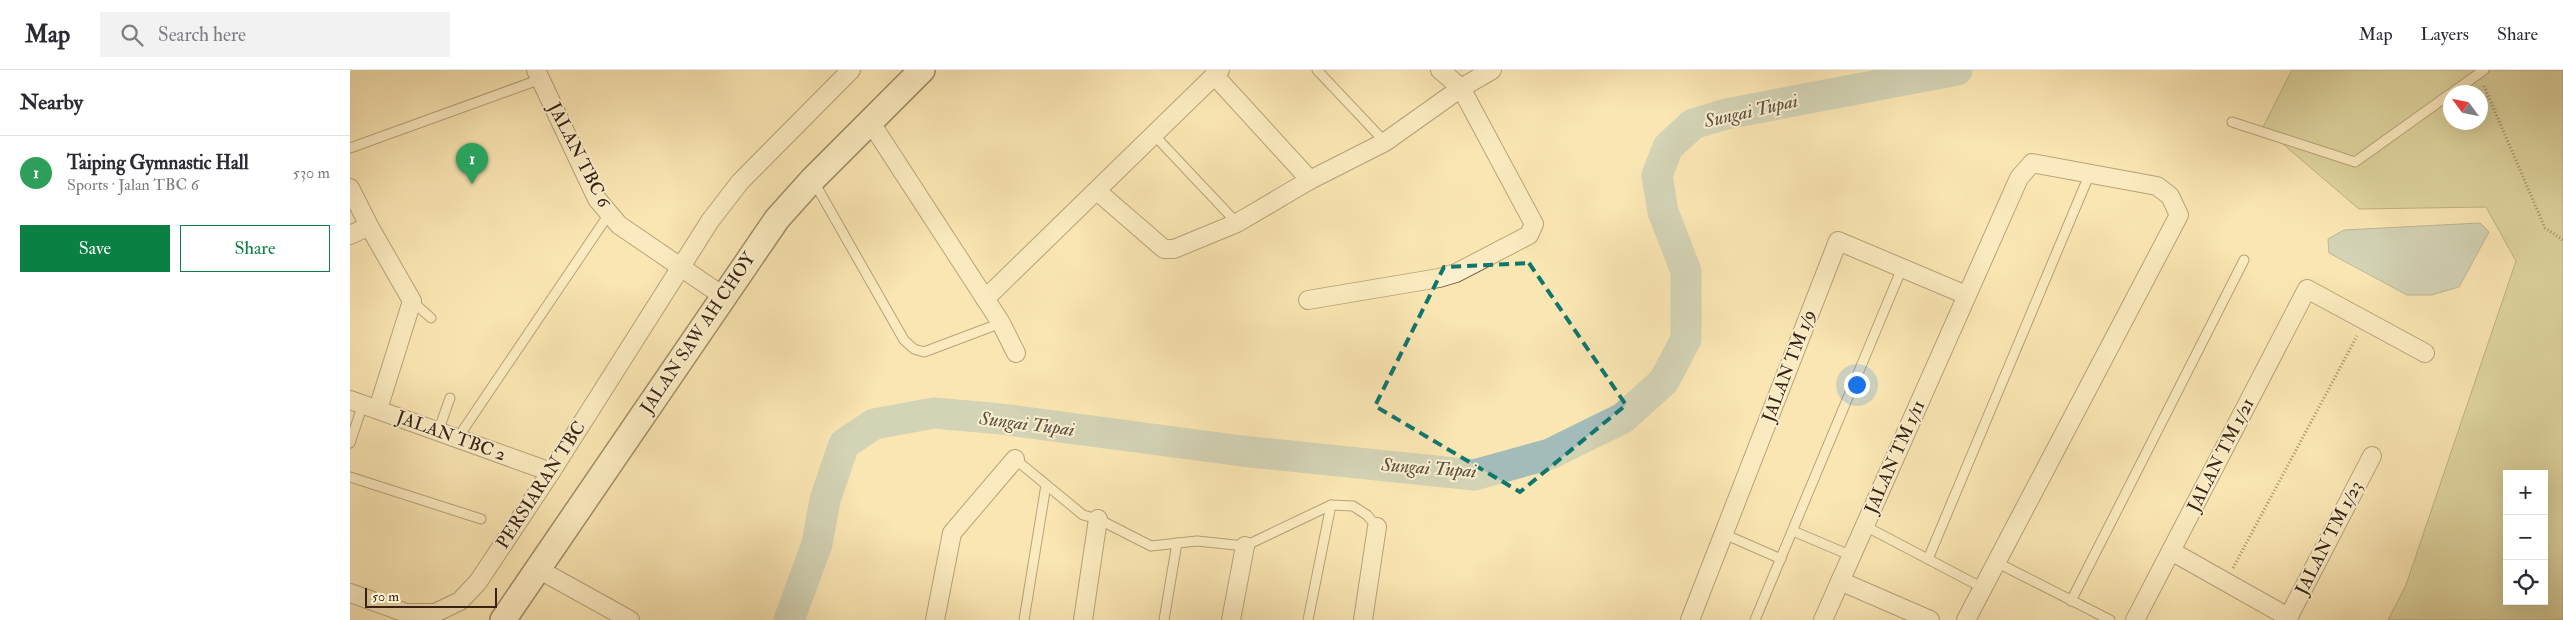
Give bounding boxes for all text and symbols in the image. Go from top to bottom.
search box [100,12,450,57]
text: Map [25,19,70,50]
icon: search [118,21,146,49]
text: Search here [158,23,246,47]
text: Map [2359,23,2393,46]
text: Layers [2421,23,2469,46]
text: Share [2497,23,2538,46]
north arrow [2443,85,2488,130]
text: Nearby [20,89,83,116]
water label: Sungai Tupai [1701,89,1800,134]
street label: JALAN TBC 6 [542,98,616,212]
pin: 1 [456,143,488,184]
text: Taiping Gymnastic Hall [67,151,249,175]
text: 1 [33,163,39,183]
text: 530 m [293,163,330,183]
text: Sports · Jalan TBC 6 [67,175,199,195]
button: Save [20,225,170,272]
button: Share [180,225,330,272]
street label: JALAN SAW AH CHOY [635,247,761,419]
street label: JALAN TM 1/9 [1757,307,1821,426]
your location [1844,372,1870,398]
street label: JALAN TM 1/21 [2182,394,2260,517]
street label: JALAN TM 1/11 [1859,397,1930,518]
street label: JALAN TBC 2 [392,405,509,466]
water label: Sungai Tupai [977,406,1076,442]
street label: PERSIARAN TBC [491,417,591,553]
water label: Sungai Tupai [1380,453,1477,483]
map controls [2503,470,2548,605]
button: + [2503,470,2548,515]
street label: JALAN TM 1/23 [2290,477,2368,600]
button: − [2503,515,2548,560]
button: locate [2503,560,2548,605]
scale bar [365,585,498,608]
text: 50 m [372,588,399,605]

